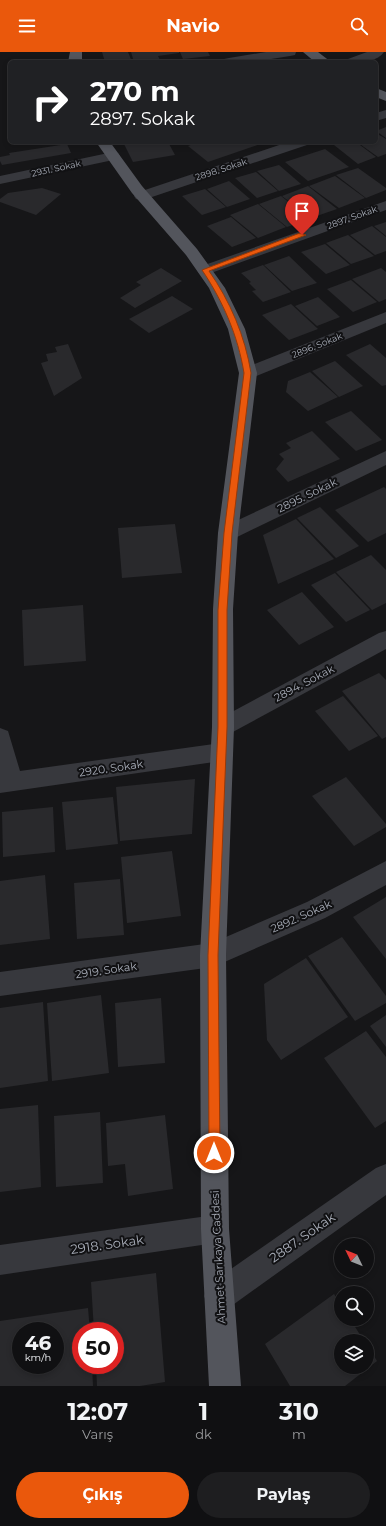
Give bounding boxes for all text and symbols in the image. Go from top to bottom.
icon: menu [16,15,38,37]
text: Navio [166,15,220,37]
icon: search [348,15,370,37]
text: 270 m [90,74,180,108]
icon: right [24,76,76,128]
text: 2897. Sokak [90,108,195,130]
street label: 2898. Sokak [194,155,249,183]
street label: 2931. Sokak [30,157,82,179]
pin [285,194,319,235]
icon: arrive [291,200,313,222]
street label: 2897. Sokak [325,203,379,231]
street label: 2896. Sokak [290,330,344,360]
street label: 2895. Sokak [275,474,339,515]
street label: 2894. Sokak [272,661,337,705]
street label: 2920. Sokak [78,757,144,779]
street label: 2892. Sokak [269,896,334,936]
street label: 2919. Sokak [74,959,138,981]
position arrow [193,1132,235,1174]
street label: Ahmet Sarıkaya Caddesi [208,1190,228,1324]
street label: 2887. Sokak [266,1208,338,1265]
street label: 2918. Sokak [69,1231,145,1257]
north arrow [334,1238,374,1278]
map controls [334,1238,374,1374]
button: search [334,1286,374,1326]
speed limit sign: 50 [72,1322,124,1374]
text: 46 [25,1331,51,1355]
button: layers [334,1334,374,1374]
text: km/h [25,1351,51,1364]
text: 12:07 [67,1397,128,1426]
text: 1 [199,1397,208,1426]
text: 310 [279,1397,319,1426]
text: Varış [82,1426,113,1442]
text: dk [195,1426,212,1442]
text: m [292,1426,306,1442]
button: Çıkış [16,1472,189,1518]
button: Paylaş [197,1472,370,1518]

